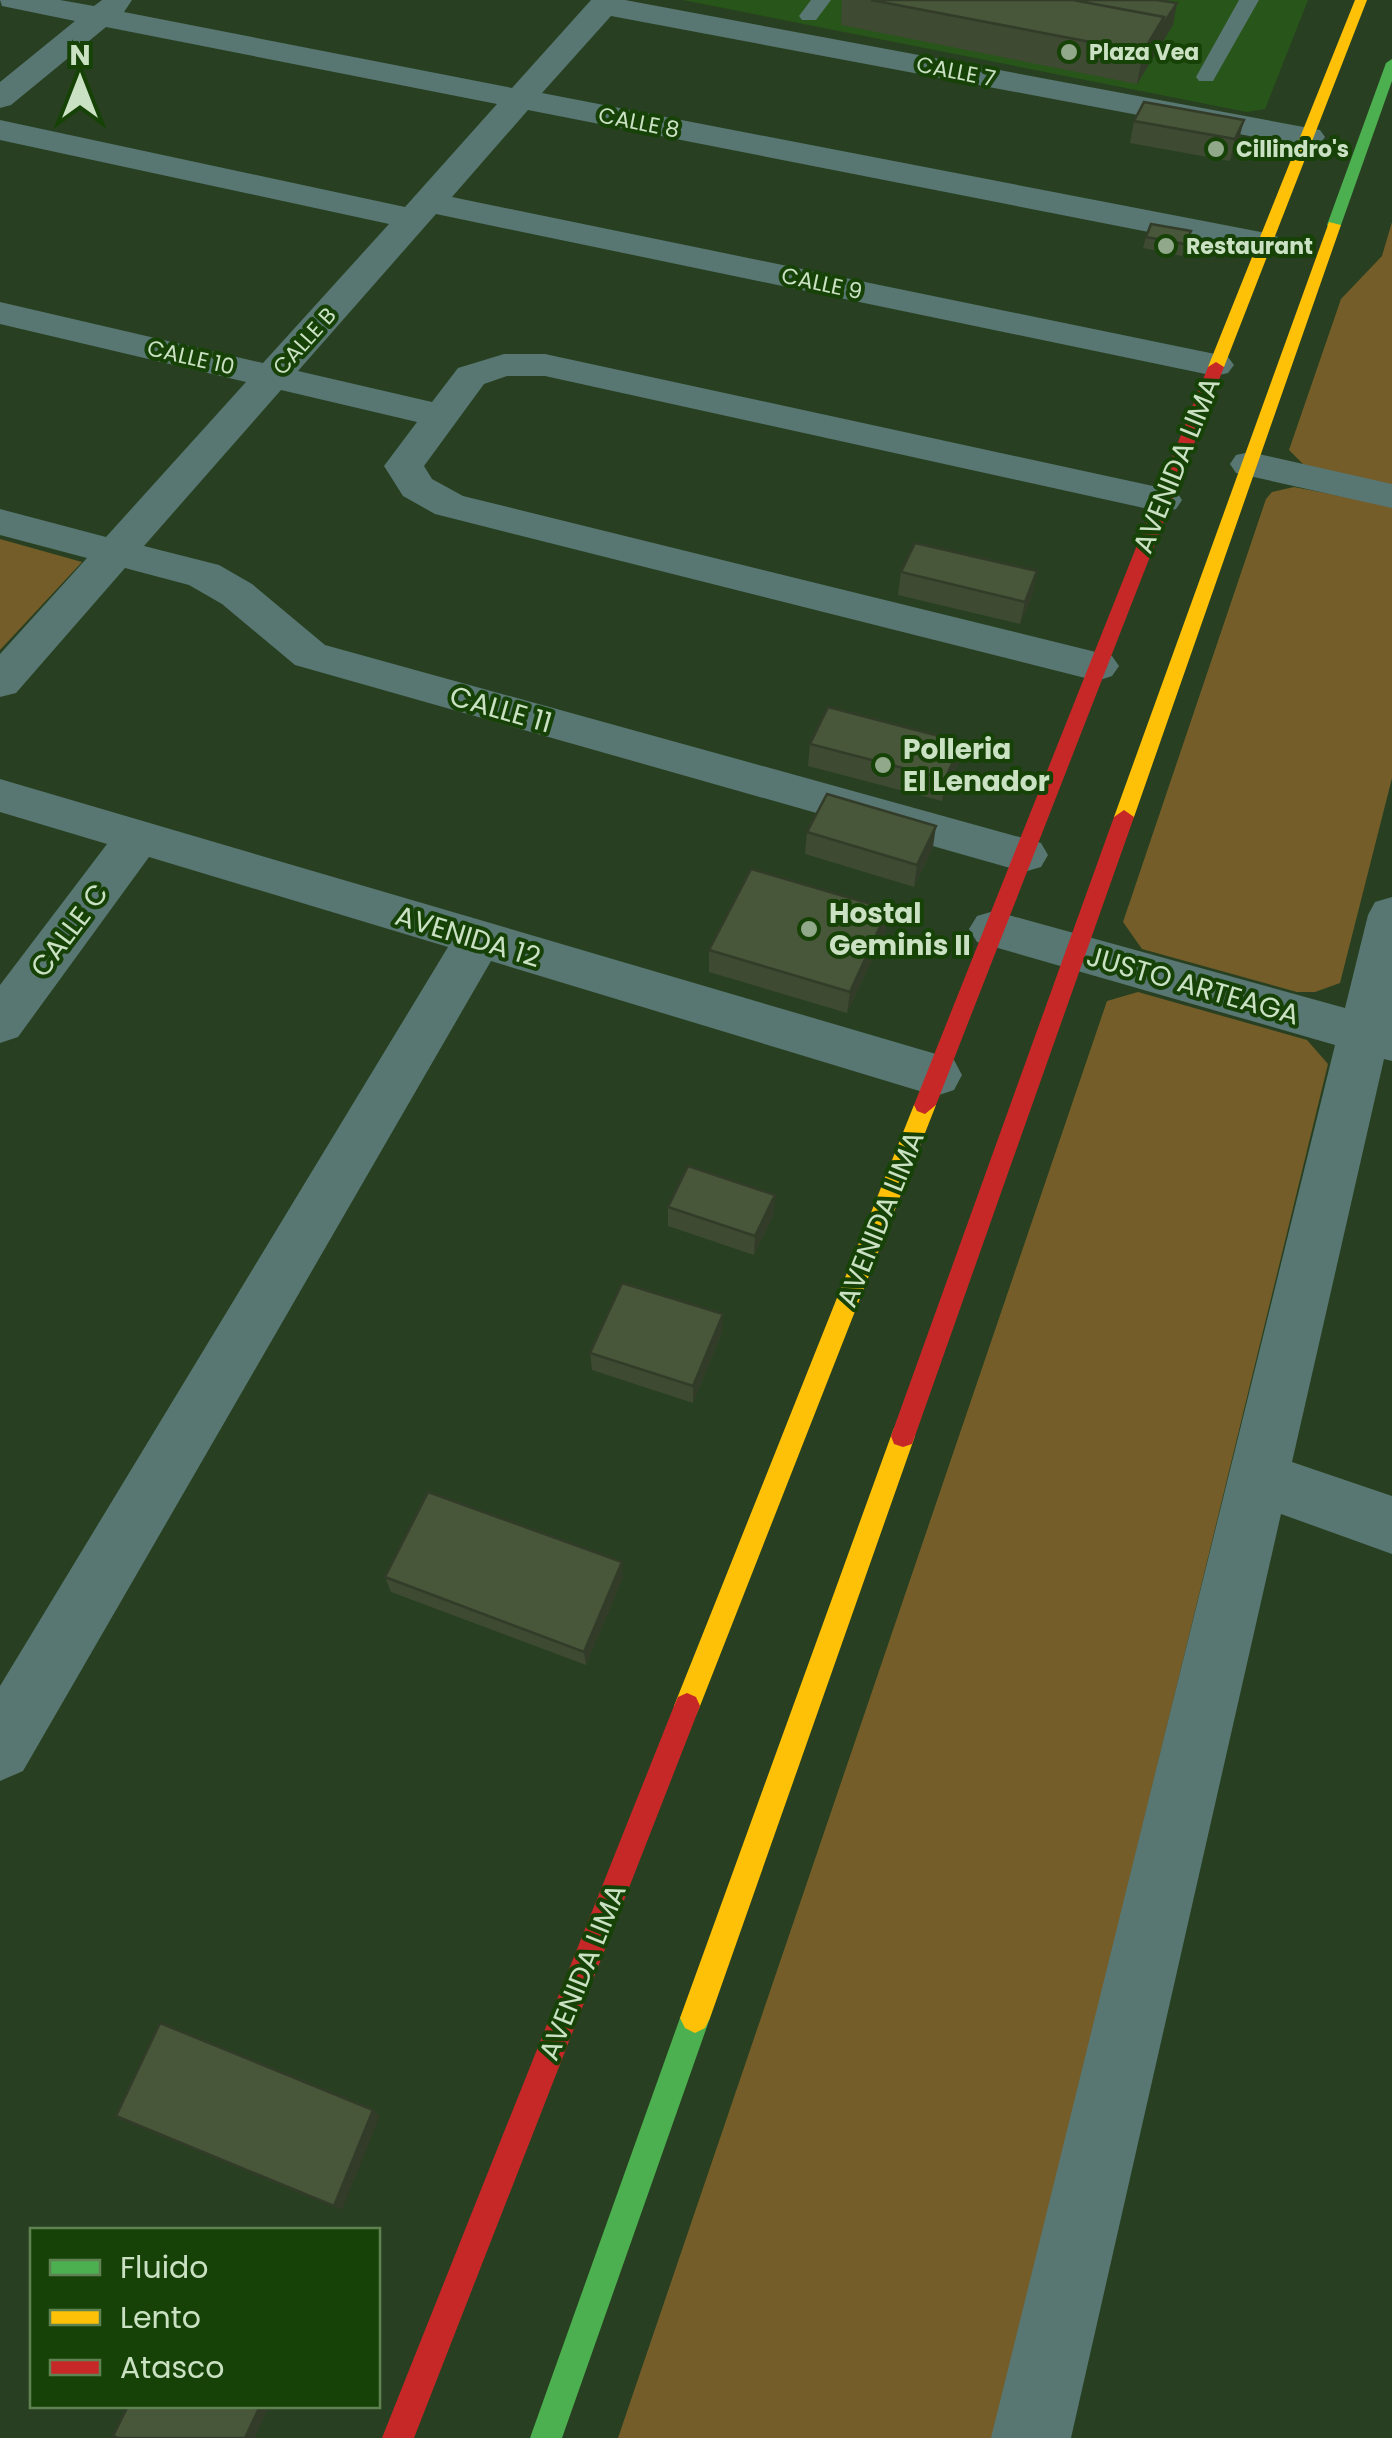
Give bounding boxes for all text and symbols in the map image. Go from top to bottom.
north arrow [30,30,130,130]
text: N [69,36,91,75]
place label: Plaza Vea [1089,37,1199,68]
marker: Plaza Vea [1058,41,1080,63]
street label: CALLE 7 [914,49,998,94]
street label: CALLE 8 [596,99,682,146]
place label: Cillindro's [1236,134,1349,165]
marker: Cillindro's [1205,138,1227,160]
place label: Restaurant [1186,231,1313,262]
marker: Restaurant [1155,235,1177,257]
street label: CALLE 9 [779,260,865,307]
street label: CALLE B [266,301,343,382]
street label: CALLE 10 [144,332,238,383]
street label: AVENIDA LIMA [1123,371,1230,559]
street label: CALLE 11 [445,676,556,743]
place label: Polleria El Lenador [903,730,1050,801]
marker: Polleria El Lenador [872,754,894,776]
street label: CALLE C [21,875,118,985]
place label: Hostal Geminis II [829,894,971,965]
street label: AVENIDA 12 [390,896,545,977]
marker: Hostal Geminis II [798,918,820,940]
street label: JUSTO ARTEAGA [1082,936,1304,1035]
street label: AVENIDA LIMA [827,1125,934,1313]
street label: AVENIDA LIMA [529,1878,636,2066]
legend [30,2228,380,2408]
text: Fluido [120,2246,209,2289]
text: Lento [120,2296,201,2339]
text: Atasco [120,2346,225,2389]

